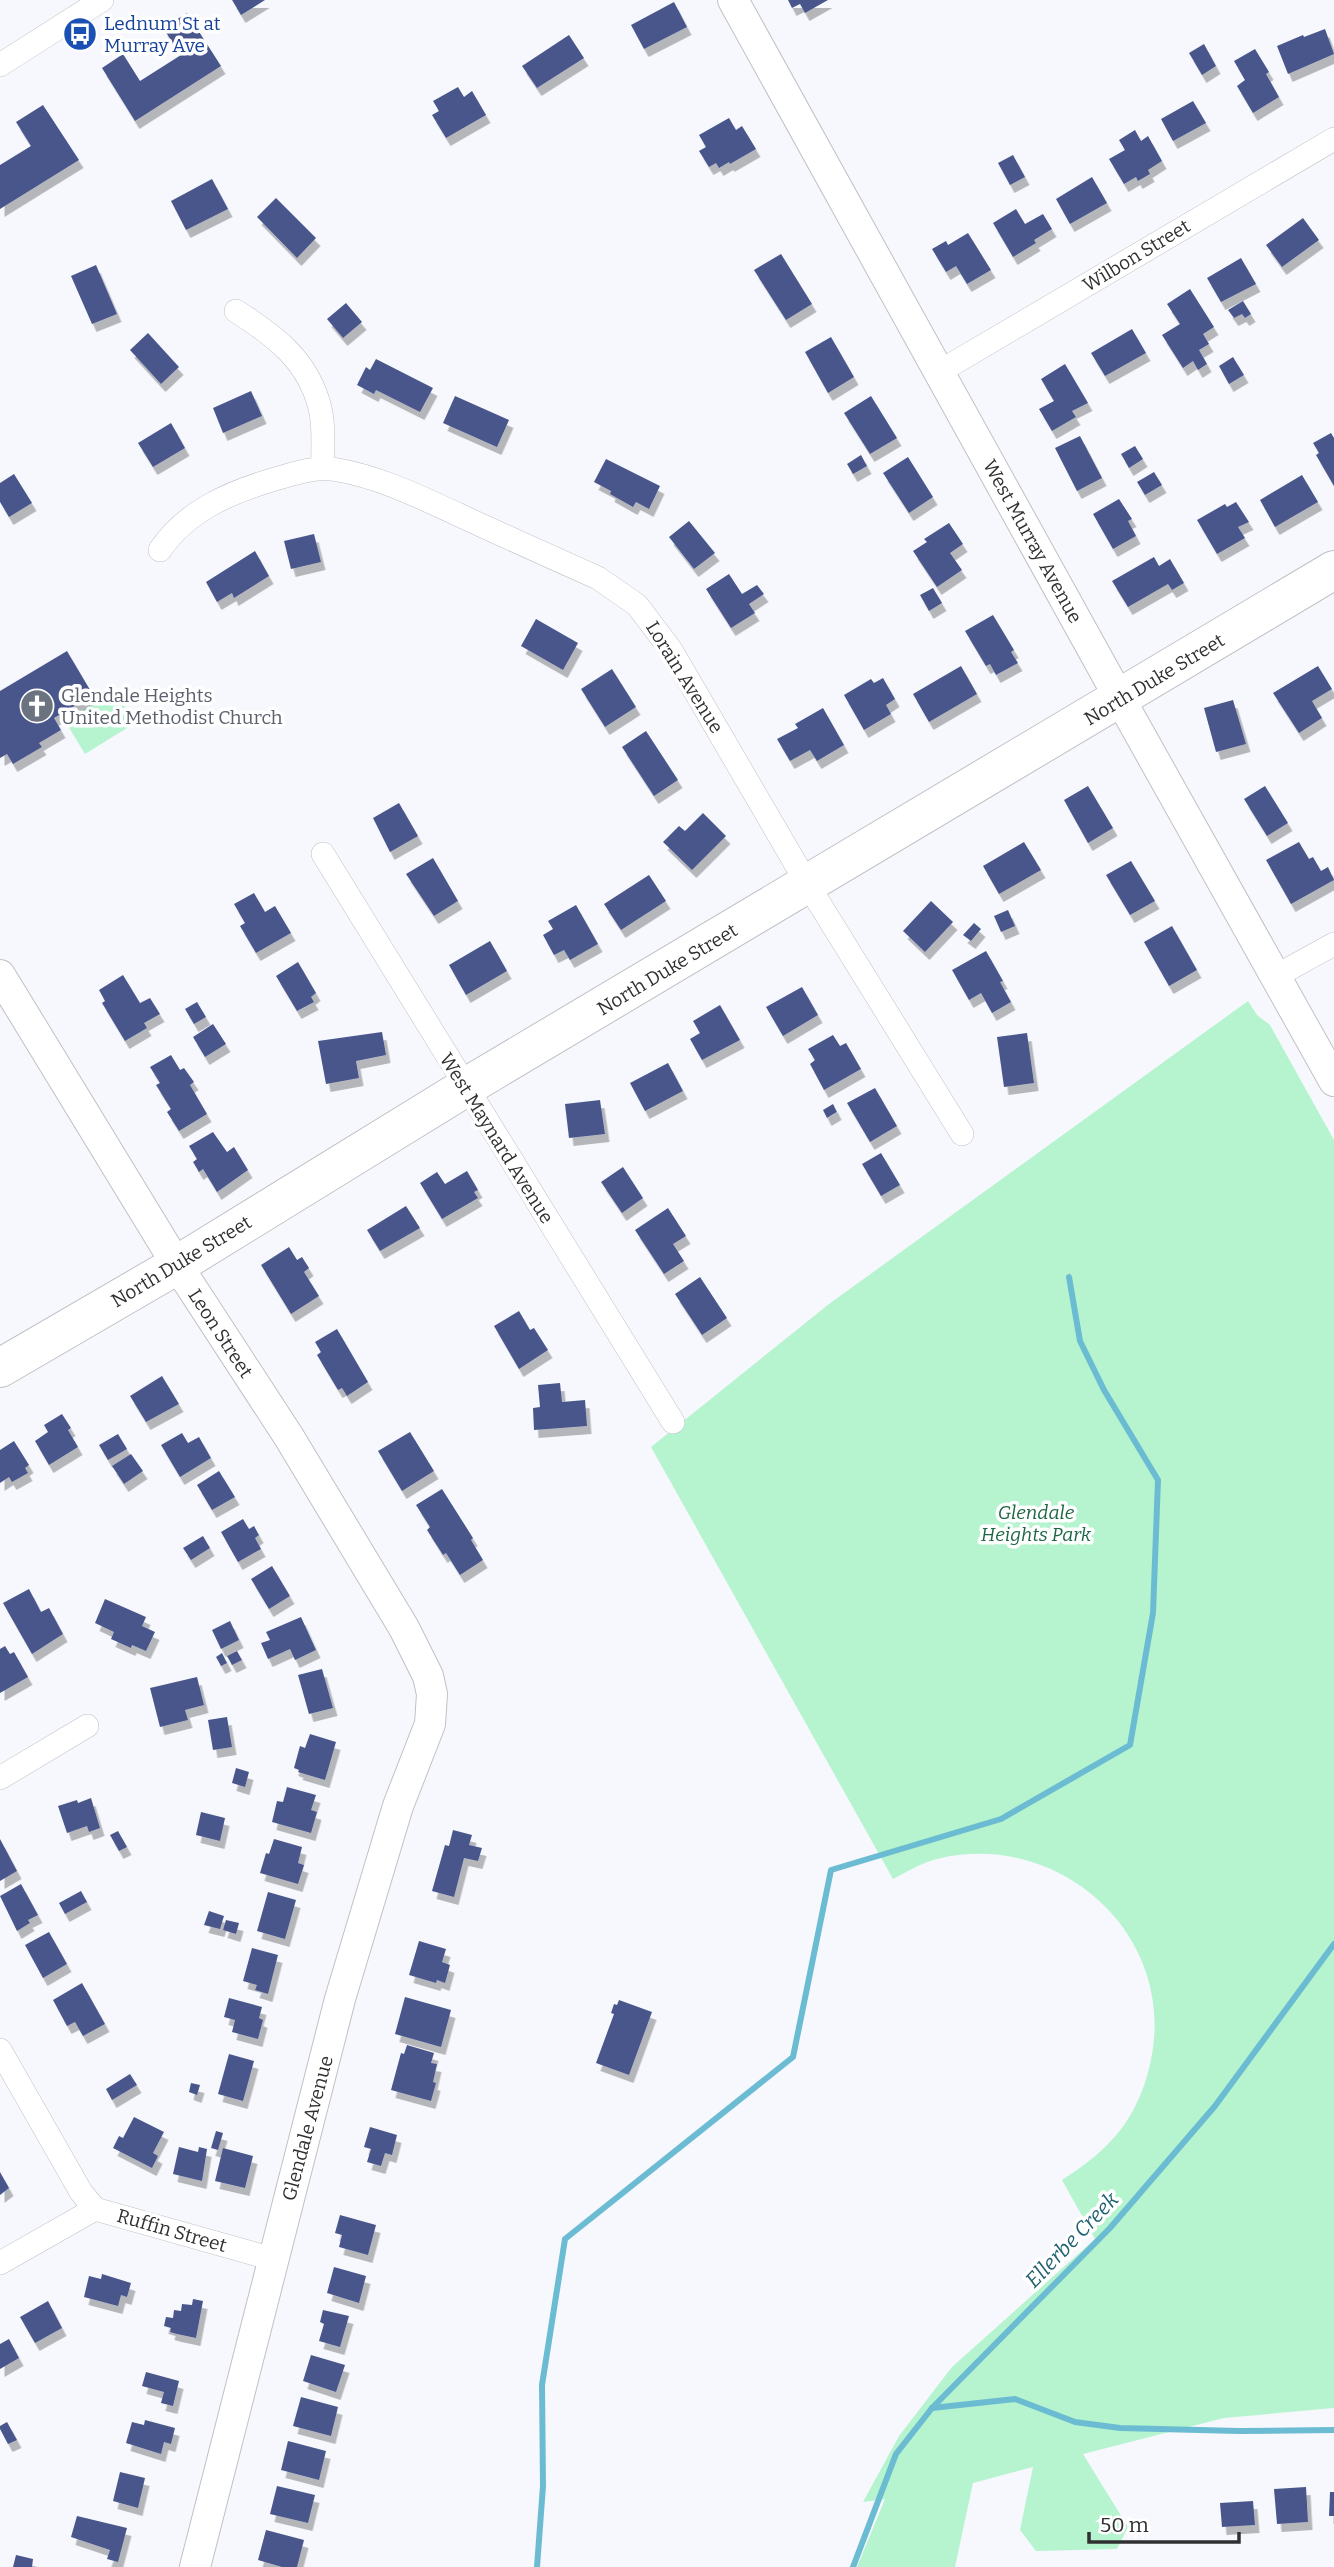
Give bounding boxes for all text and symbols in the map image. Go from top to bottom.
place label: Lednum St at Murray Ave [104,12,221,57]
bus stop icon: Lednum St at Murray Ave [61,15,99,53]
street label: Wilbon Street [1078,214,1194,296]
street label: West Murray Avenue [978,455,1087,627]
street label: Lorain Avenue [641,617,728,737]
street label: North Duke Street [1080,628,1229,730]
place label: Glendale Heights United Methodist Church [61,684,283,729]
church icon: Glendale Heights United Methodist Church [18,687,56,725]
street label: North Duke Street [593,918,742,1020]
street label: West Maynard Avenue [435,1049,558,1228]
street label: North Duke Street [107,1210,256,1312]
street label: Leon Street [183,1285,258,1382]
park label: Glendale Heights Park [981,1501,1092,1546]
street label: Glendale Avenue [277,2053,338,2203]
water label: Ellerbe Creek [1020,2186,1125,2293]
street label: Ruffin Street [114,2204,229,2257]
scale bar [1089,2500,1240,2544]
text: 50 m [1100,2512,1149,2538]

